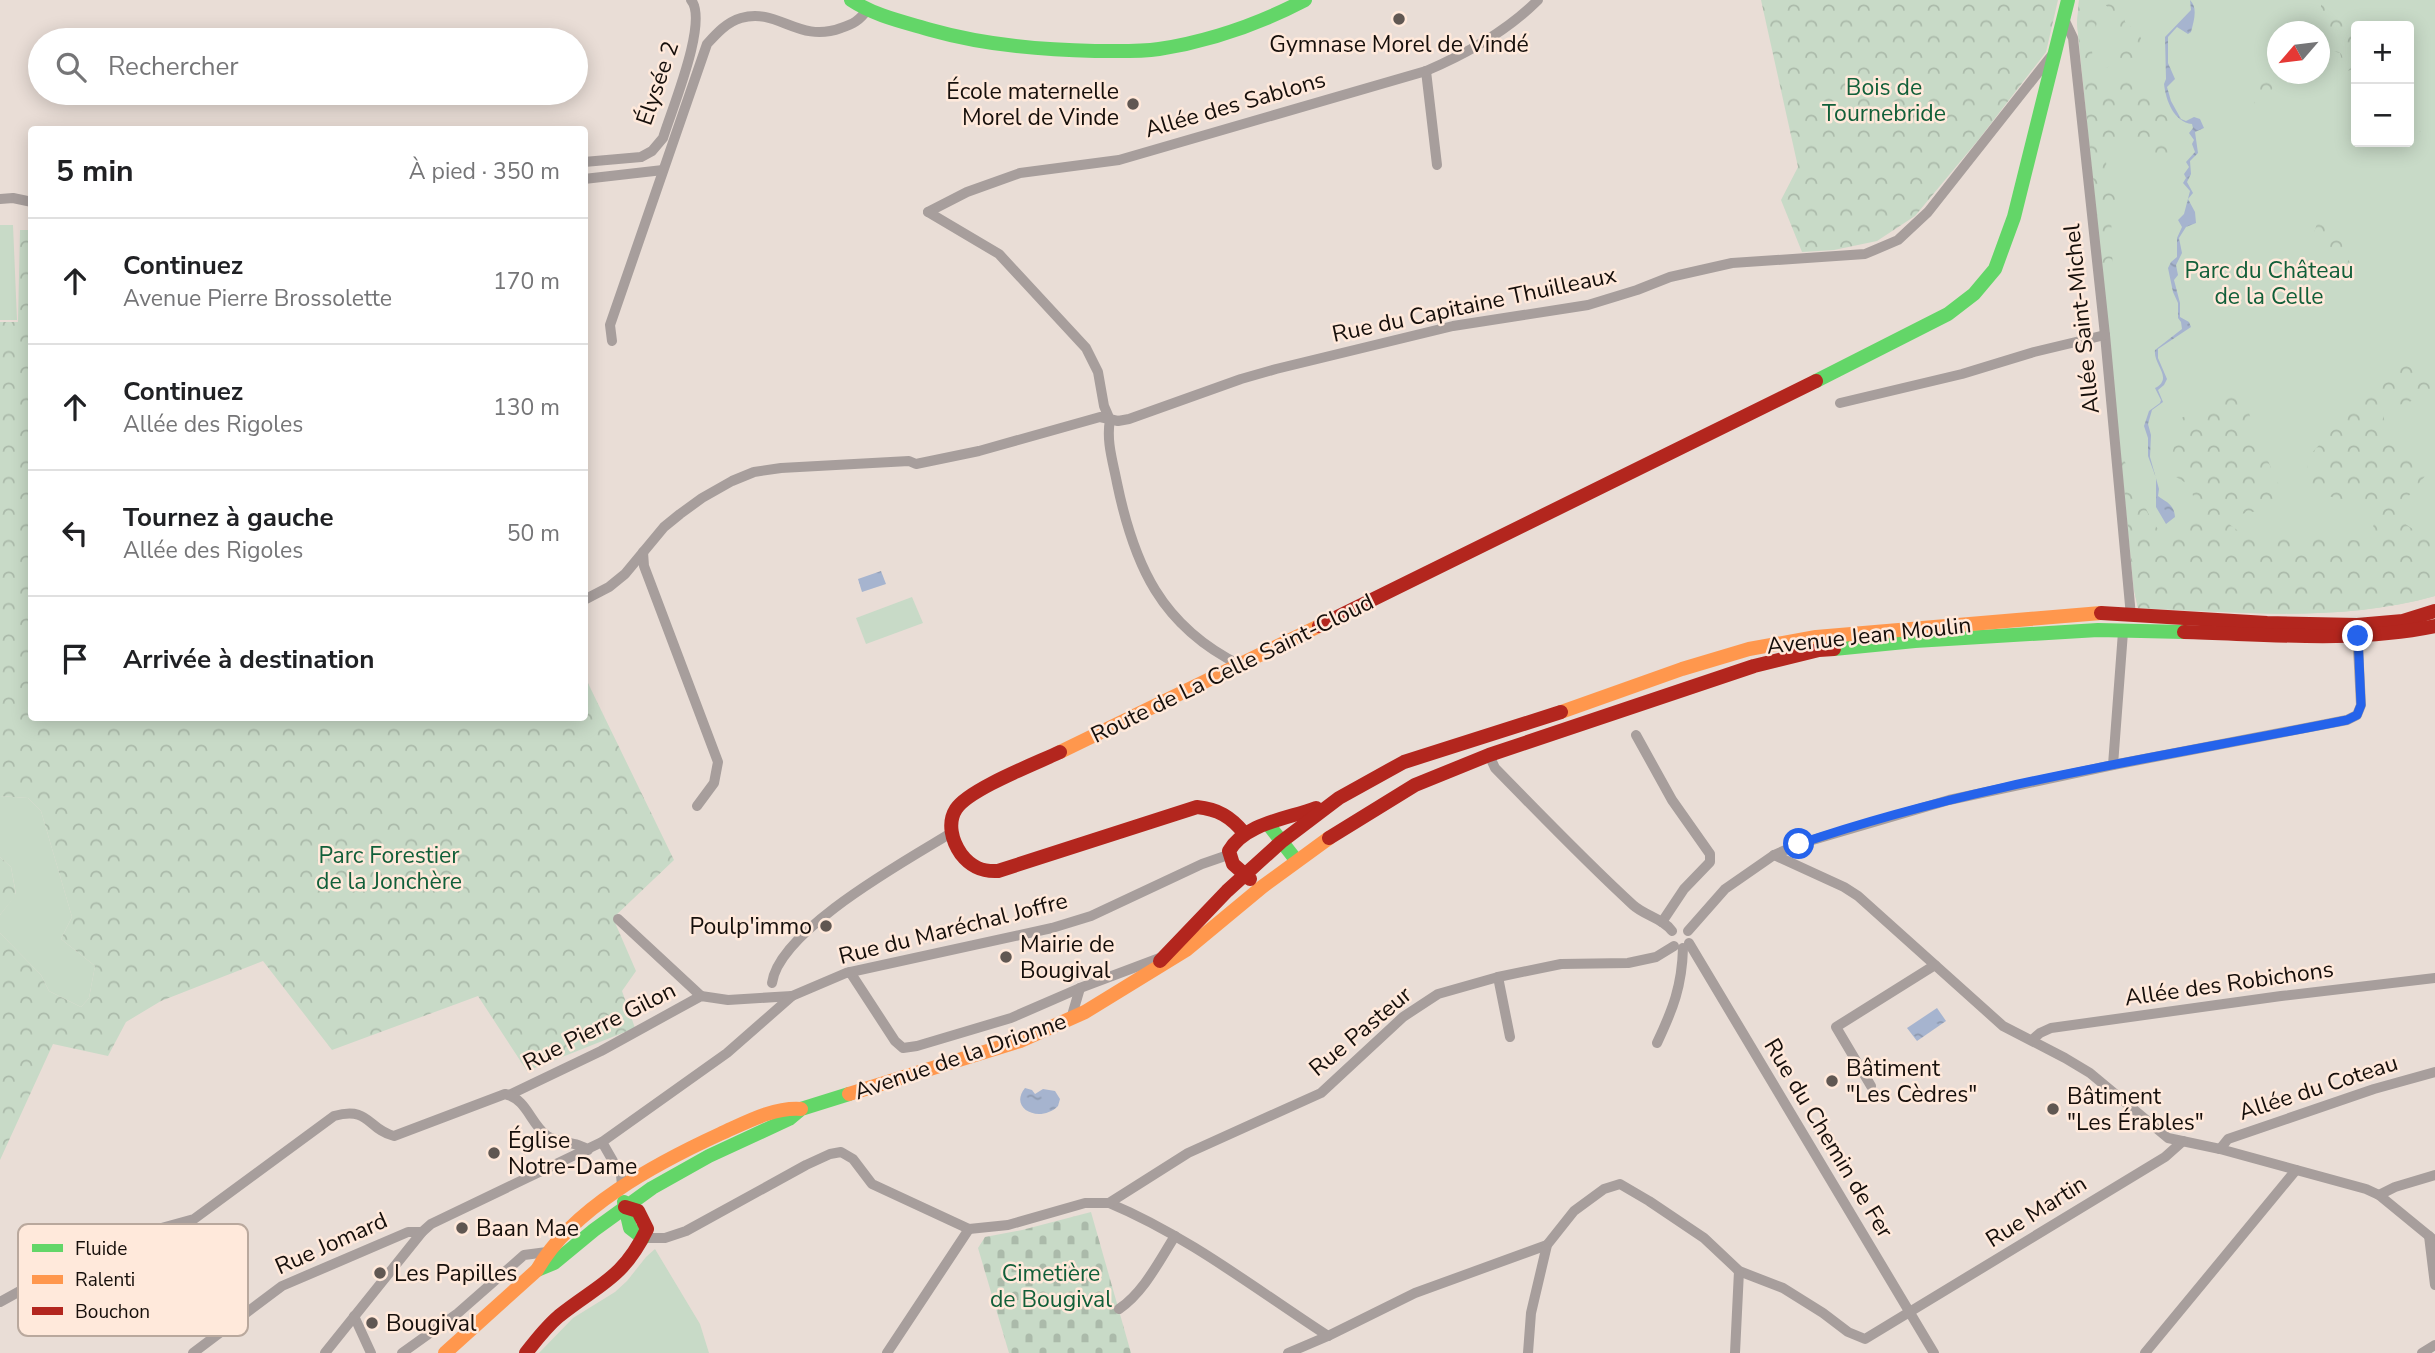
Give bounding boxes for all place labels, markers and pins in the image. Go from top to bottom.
marker: Gymnase Morel de Vindé [1391,11,1407,27]
place label: Gymnase Morel de Vindé [1269,29,1529,60]
place label: École maternelle Morel de Vinde [946,76,1119,133]
marker: École maternelle Morel de Vinde [1125,96,1141,112]
place label: Poulp'immo [689,911,812,942]
marker: Poulp'immo [818,918,834,934]
place label: Mairie de Bougival [1020,929,1115,986]
marker: Mairie de Bougival [998,949,1014,965]
place label: Bâtiment "Les Cèdres" [1846,1053,1977,1110]
marker: Bâtiment "Les Cèdres" [1824,1073,1840,1089]
place label: Bâtiment "Les Érables" [2067,1081,2204,1138]
marker: Bâtiment "Les Érables" [2045,1101,2061,1117]
place label: Église Notre-Dame [508,1125,637,1182]
marker: Église Notre-Dame [486,1145,502,1161]
place label: Baan Mae [476,1213,579,1244]
marker: Baan Mae [454,1220,470,1236]
place label: Les Papilles [394,1258,517,1289]
marker: Les Papilles [372,1265,388,1281]
place label: Bougival [386,1308,477,1339]
marker: Bougival [364,1315,380,1331]

